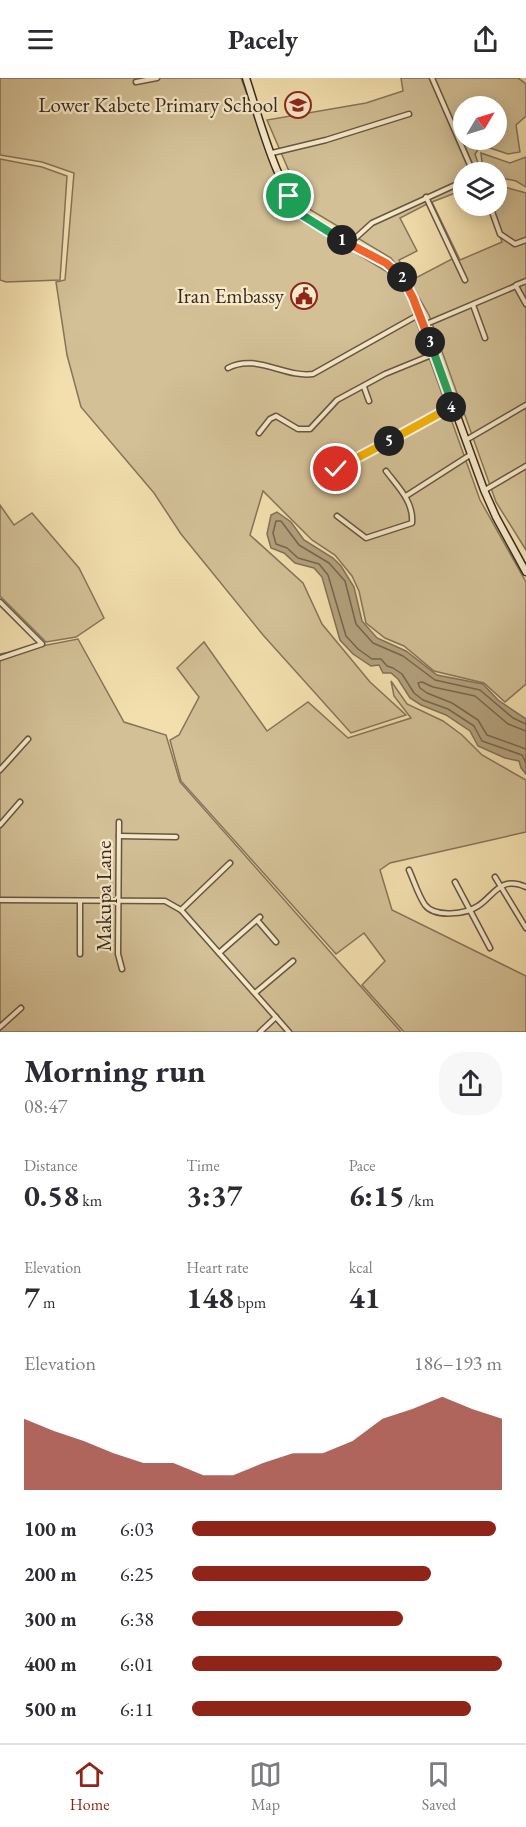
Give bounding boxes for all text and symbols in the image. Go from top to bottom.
text: Pacely [228,22,298,57]
icon: menu [24,23,57,56]
icon: share [469,23,502,56]
school or university icon: Lower Kabete Primary School [283,90,313,120]
place label: Lower Kabete Primary School [38,91,278,118]
north arrow [453,96,507,150]
map controls [453,96,507,216]
button: layers [453,162,507,216]
pin [263,170,314,221]
icon: arrive [272,179,305,212]
pin: 1 [327,225,357,255]
text: 1 [338,229,346,250]
pin: 2 [387,262,417,292]
text: 2 [398,266,406,287]
public building icon: Iran Embassy [289,281,319,311]
place label: Iran Embassy [177,282,285,309]
pin: 3 [415,327,445,357]
text: 3 [426,331,434,352]
pin: 4 [436,392,466,422]
text: 4 [447,396,455,417]
pin: 5 [374,426,404,456]
text: 5 [385,430,393,451]
pin [310,443,361,494]
icon: check [319,452,352,485]
street label: Makupa Lane [90,841,117,951]
text: Morning run [24,1049,206,1092]
button: share [439,1052,502,1115]
text: 08:47 [24,1093,67,1119]
text: Distance [24,1155,77,1176]
text: Time [186,1155,220,1176]
text: Pace [349,1155,376,1176]
text: 0.58 [24,1176,79,1215]
text: 3:37 [186,1176,242,1215]
text: 6:15 [349,1176,405,1215]
text: km [79,1190,102,1211]
text: /km [405,1190,434,1211]
text: Elevation [24,1257,82,1278]
text: Heart rate [186,1257,248,1278]
text: kcal [349,1257,373,1278]
text: 7 [24,1278,40,1317]
text: 148 [186,1278,234,1317]
text: 41 [349,1278,380,1317]
text: m [40,1292,56,1313]
text: bpm [234,1292,266,1313]
text: Elevation [24,1350,96,1376]
text: 186–193 m [414,1350,502,1376]
text: 100 m [24,1516,77,1542]
text: 6:03 [120,1516,154,1542]
text: 200 m [24,1561,77,1587]
text: 6:25 [120,1561,154,1587]
text: 300 m [24,1606,77,1632]
text: 6:38 [120,1606,154,1632]
text: 400 m [24,1651,77,1677]
text: 6:01 [120,1651,154,1677]
text: 500 m [24,1696,77,1722]
text: 6:11 [120,1696,154,1722]
tab: Home [70,1758,109,1815]
tab: Map [249,1758,282,1815]
tab: Saved [422,1758,456,1815]

